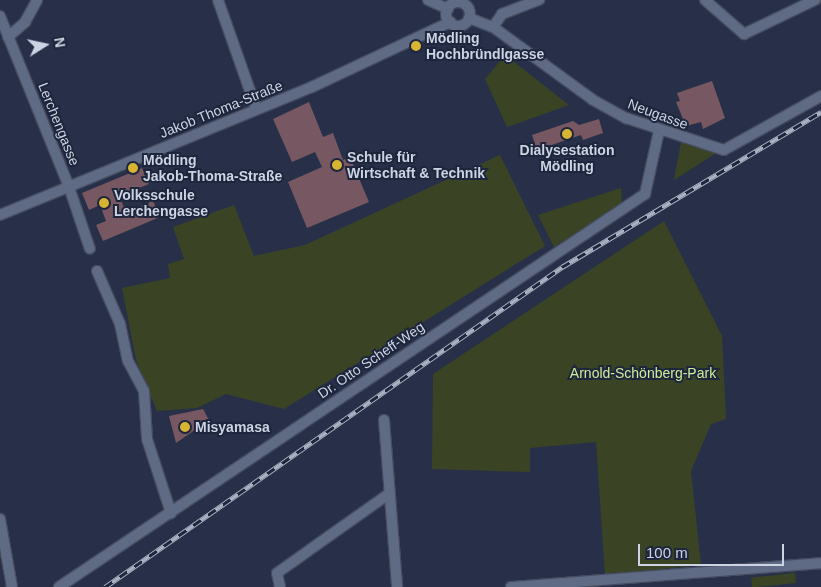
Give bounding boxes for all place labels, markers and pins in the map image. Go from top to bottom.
place label: Mödling Hochbründlgasse [426,30,544,62]
marker: Mödling Hochbründlgasse [410,40,422,52]
marker: Dialysestation Mödling [561,128,573,140]
place label: Dialysestation Mödling [520,142,614,174]
place label: Schule für Wirtschaft & Technik [347,149,485,182]
place label: Mödling Jakob-Thoma-Straße [143,152,282,184]
marker: Schule für Wirtschaft & Technik [331,159,343,171]
marker: Mödling Jakob-Thoma-Straße [127,162,139,174]
place label: Volksschule Lerchengasse [114,187,208,220]
marker: Volksschule Lerchengasse [98,197,110,209]
place label: Misyamasa [195,419,270,435]
marker: Misyamasa [179,421,191,433]

